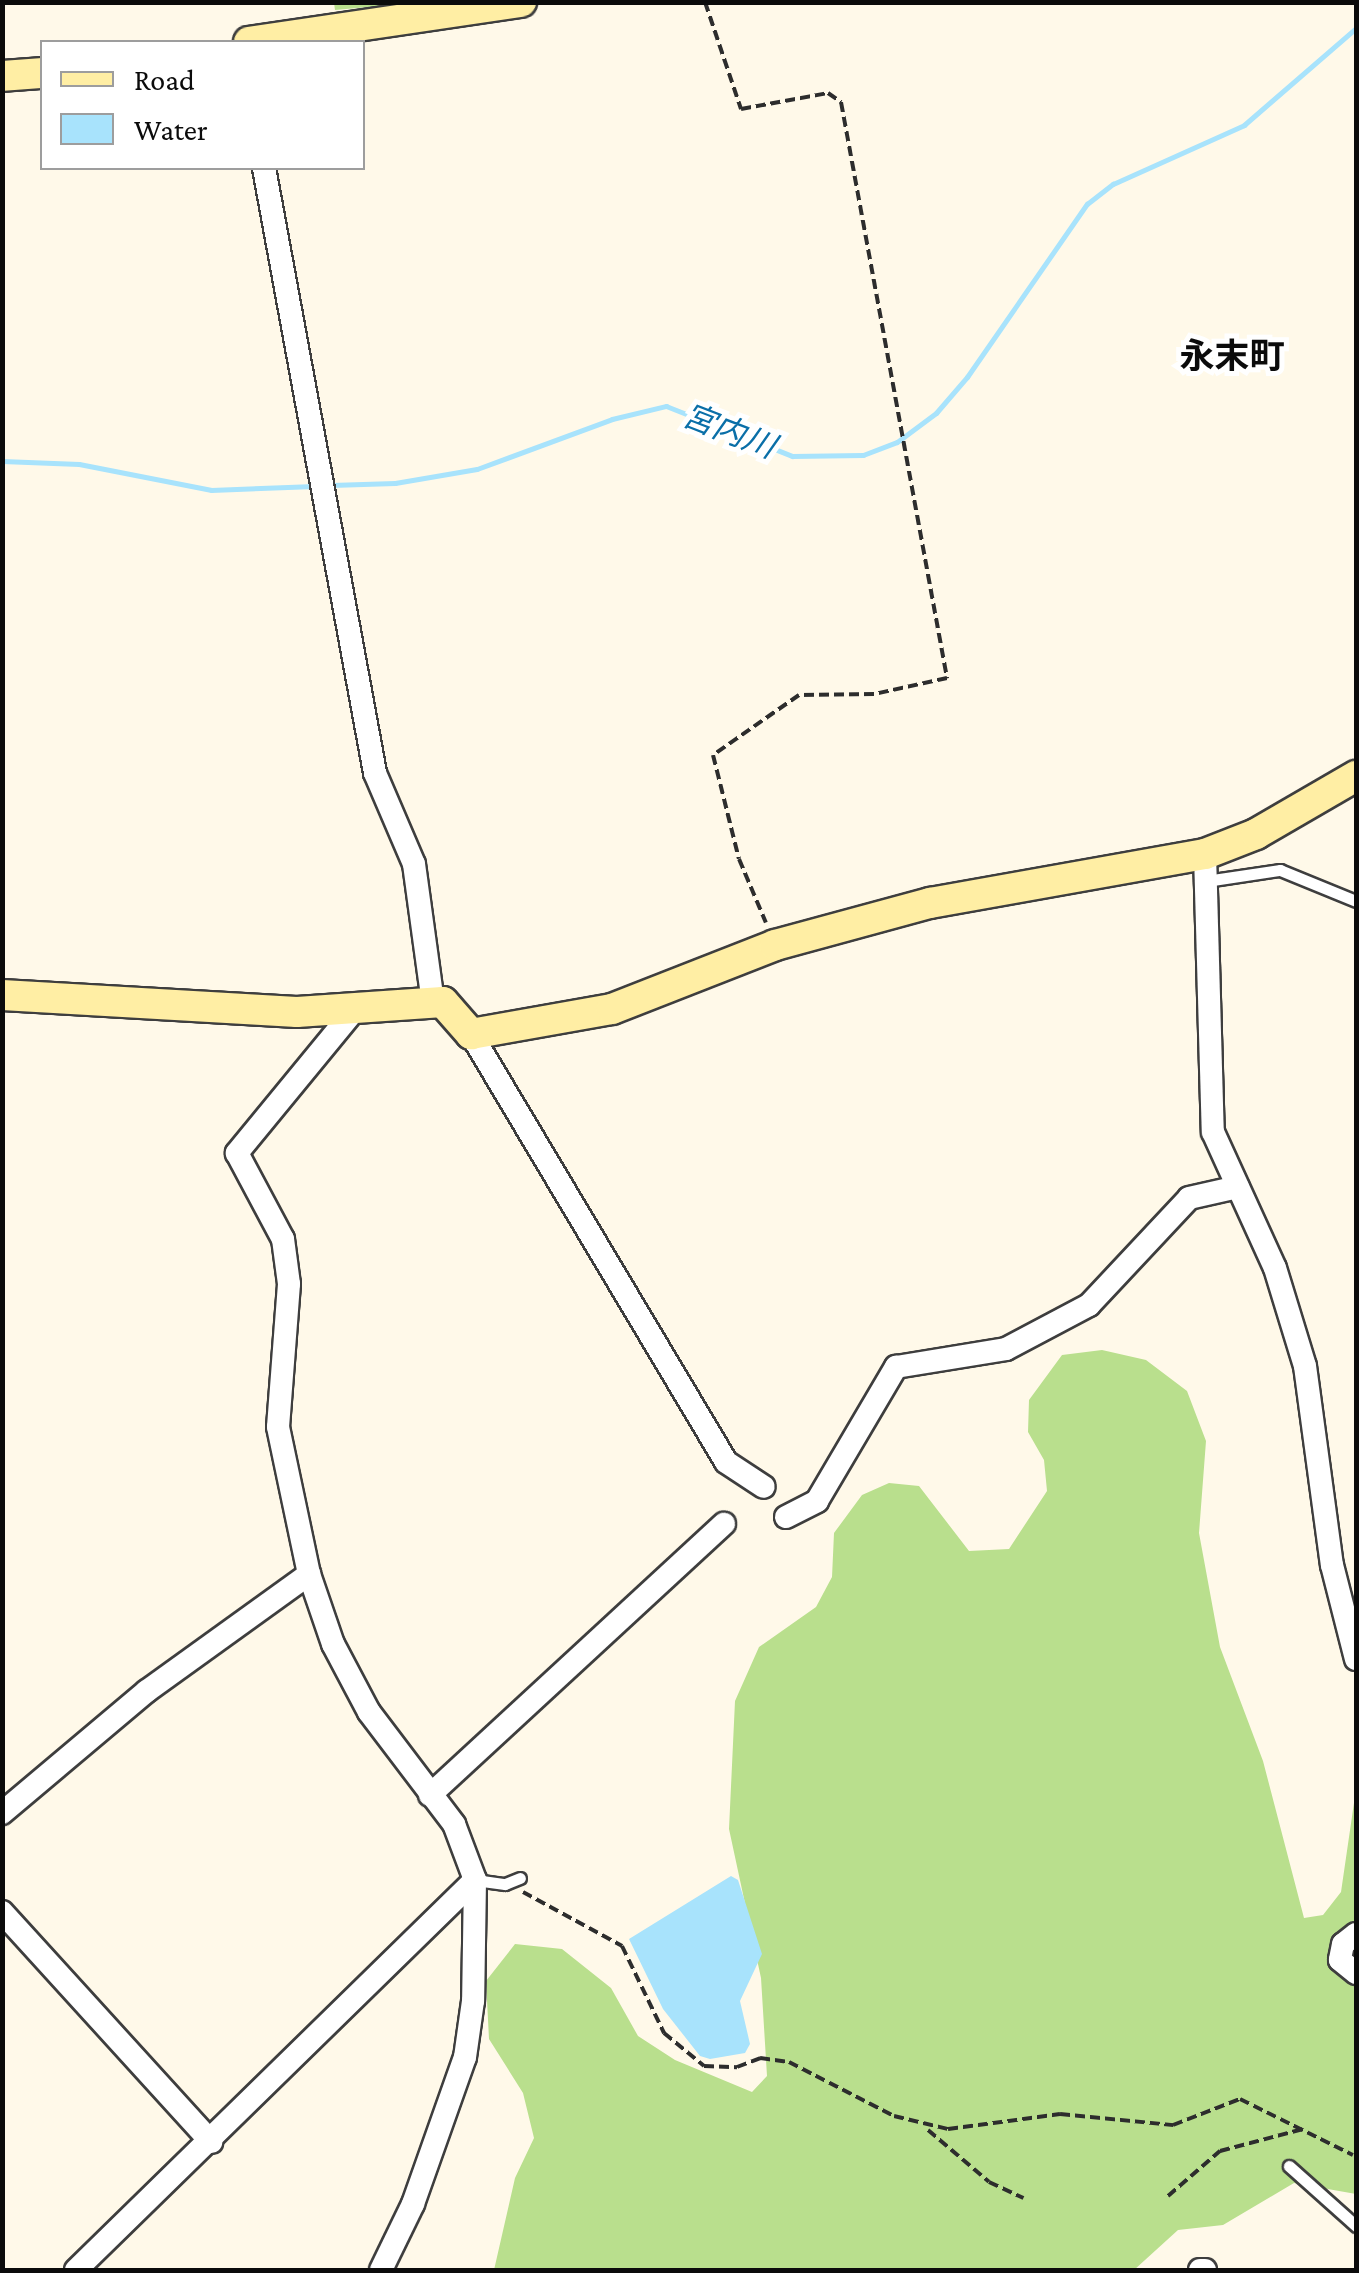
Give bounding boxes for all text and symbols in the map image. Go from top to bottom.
legend [40,40,365,170]
text: Road [134,63,195,96]
text: Water [134,113,208,146]
district label: 永末町 [1180,336,1284,378]
water label: 宮内川 [677,396,781,466]

